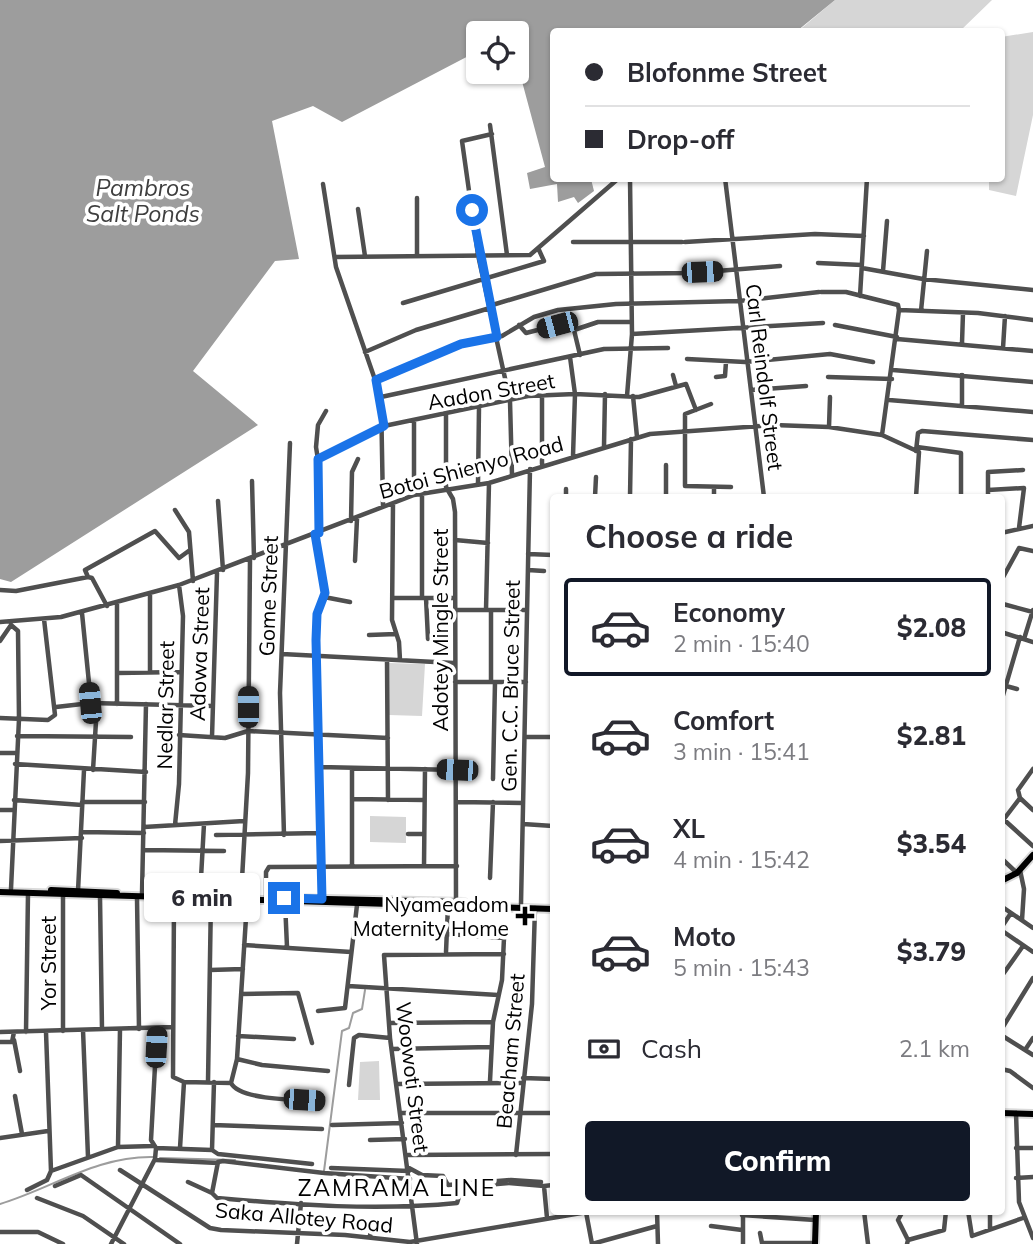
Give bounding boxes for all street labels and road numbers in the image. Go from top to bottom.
street label: Carl Reindolf Street [741,282,789,472]
street label: Aadon Street [425,367,557,415]
street label: Botoi Shienyo Road [376,430,566,504]
street label: Adotey Mingle Street [427,529,453,731]
street label: Gome Street [253,535,283,657]
street label: Gen. C.C. Bruce Street [495,580,525,792]
street label: Adowa Street [184,587,214,721]
street label: Nedlar Street [151,641,179,769]
street label: Yor Street [35,916,61,1011]
street label: Beacham Street [490,972,530,1130]
street label: Woowoti Street [391,1000,435,1154]
street label: Saka Allotey Road [214,1196,394,1238]

